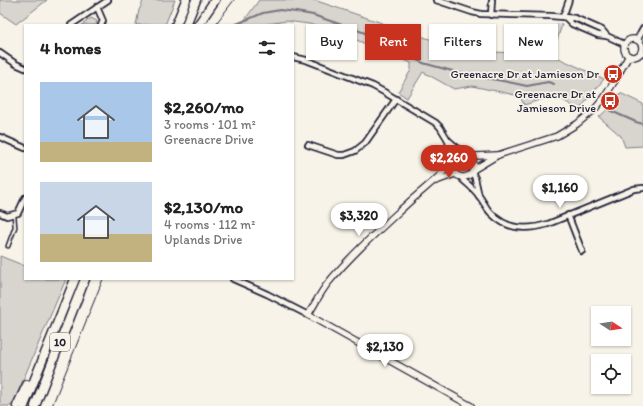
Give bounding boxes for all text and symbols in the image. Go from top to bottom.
chip: Buy [306,24,357,60]
chip: Rent [365,24,421,60]
chip: Filters [429,24,496,60]
chip: New [504,24,558,60]
icon: filters [256,37,278,59]
text: 4 homes [40,38,101,58]
bus stop icon: Greenacre Dr at Jamieson Dr [602,63,624,85]
place label: Greenacre Dr at Jamieson Dr [451,67,599,81]
place label: Greenacre Dr at Jamieson Drive [515,87,596,115]
bus stop icon: Greenacre Dr at Jamieson Drive [599,90,621,112]
text: $2,260/mo [164,97,244,117]
icon: home [72,98,120,146]
text: 3 rooms · 101 m² [164,117,256,132]
text: Greenacre Drive [164,132,254,147]
pin: $2,260 [416,145,482,179]
text: $2,260 [430,150,468,165]
pin: $1,160 [527,175,593,209]
text: $1,160 [542,180,578,195]
text: $2,130/mo [164,197,243,217]
icon: home [72,198,120,246]
pin: $3,320 [326,203,392,237]
text: $3,320 [340,208,378,223]
text: 4 rooms · 112 m² [164,217,255,232]
text: Uplands Drive [164,232,243,247]
north arrow [591,306,631,346]
map controls [591,306,631,394]
road number: 10 [50,333,70,351]
pin: $2,130 [352,334,418,368]
text: $2,130 [366,339,404,354]
button: locate [591,354,631,394]

